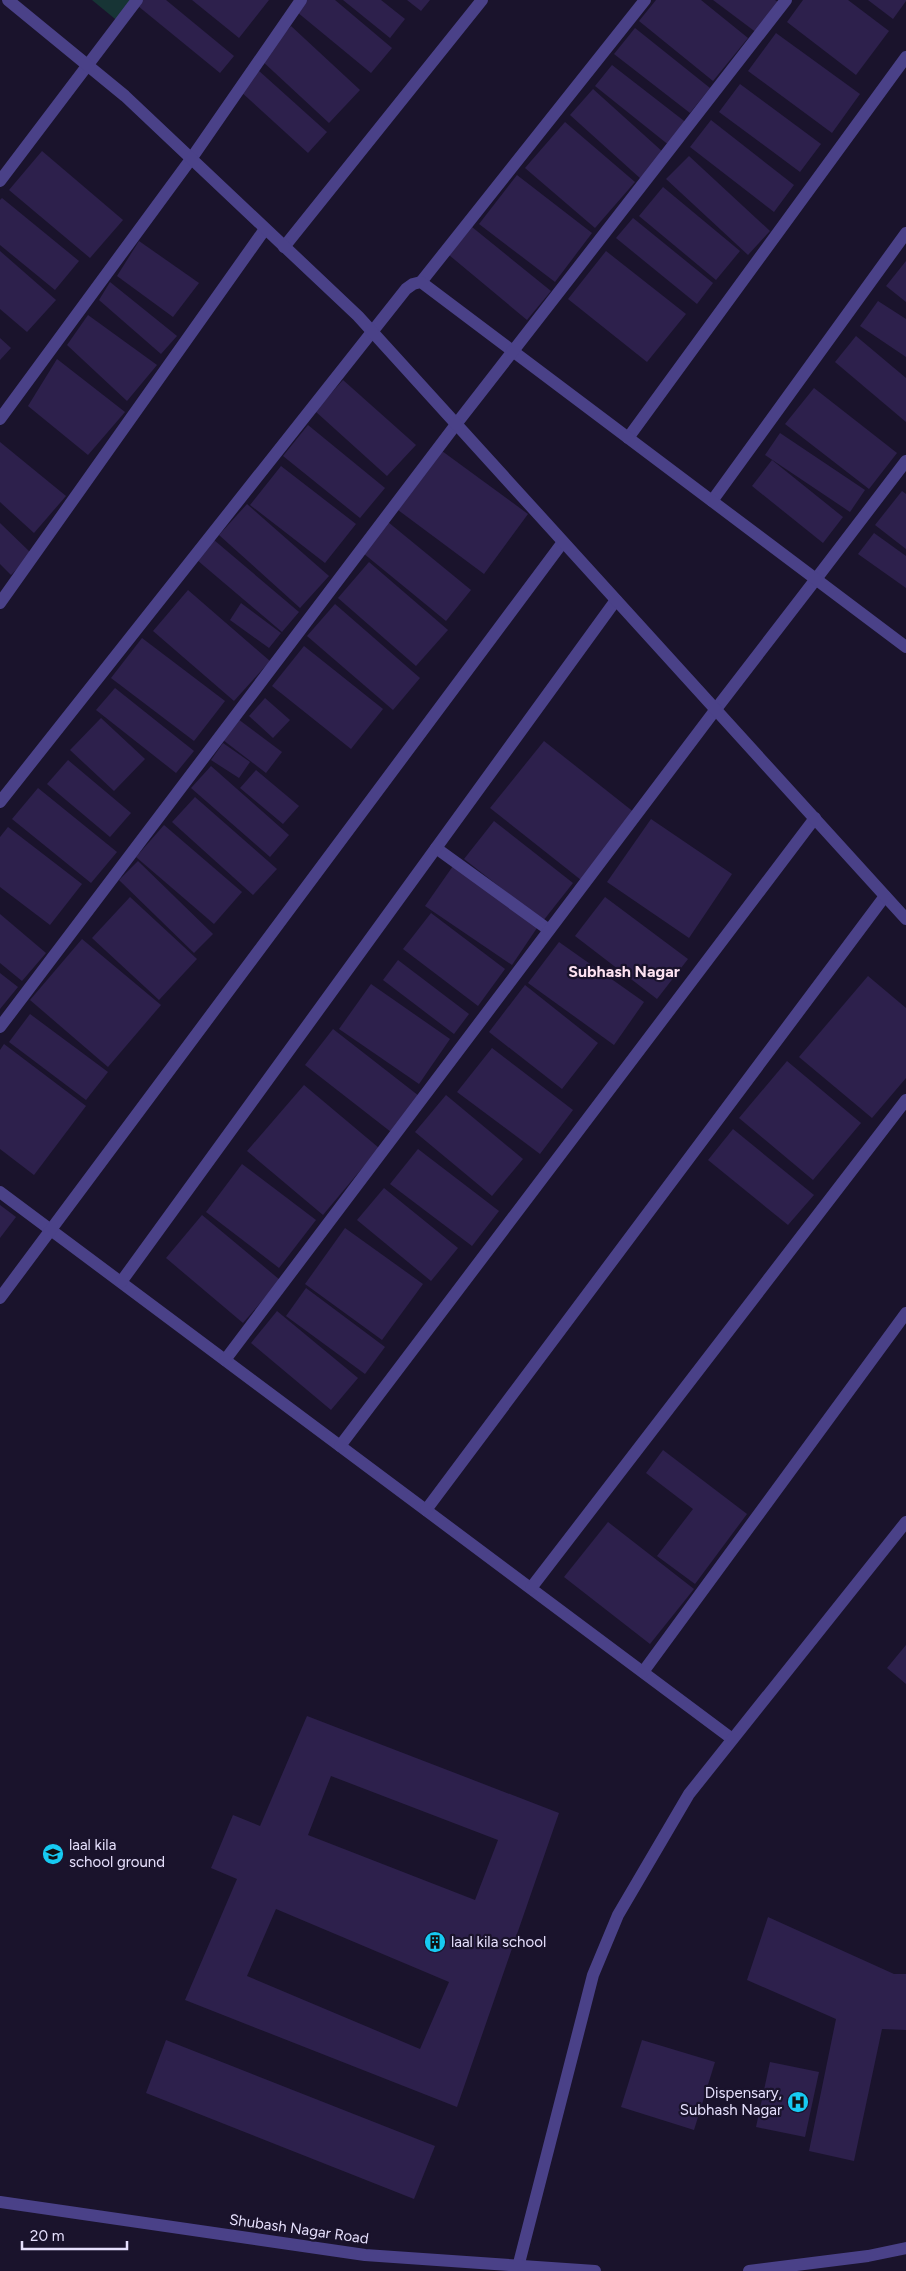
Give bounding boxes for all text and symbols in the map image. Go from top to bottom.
district label: Subhash Nagar [568,962,680,981]
place label: laal kila school ground [69,1836,165,1871]
school or university icon: laal kila school ground [41,1842,65,1866]
building icon: laal kila school [423,1930,447,1954]
place label: laal kila school [451,1933,546,1951]
place label: Dispensary, Subhash Nagar [680,2084,782,2119]
hospital icon: Dispensary, Subhash Nagar [786,2090,810,2114]
street label: Shubash Nagar Road [228,2210,370,2248]
scale bar [22,2218,128,2250]
text: 20 m [30,2227,64,2245]

